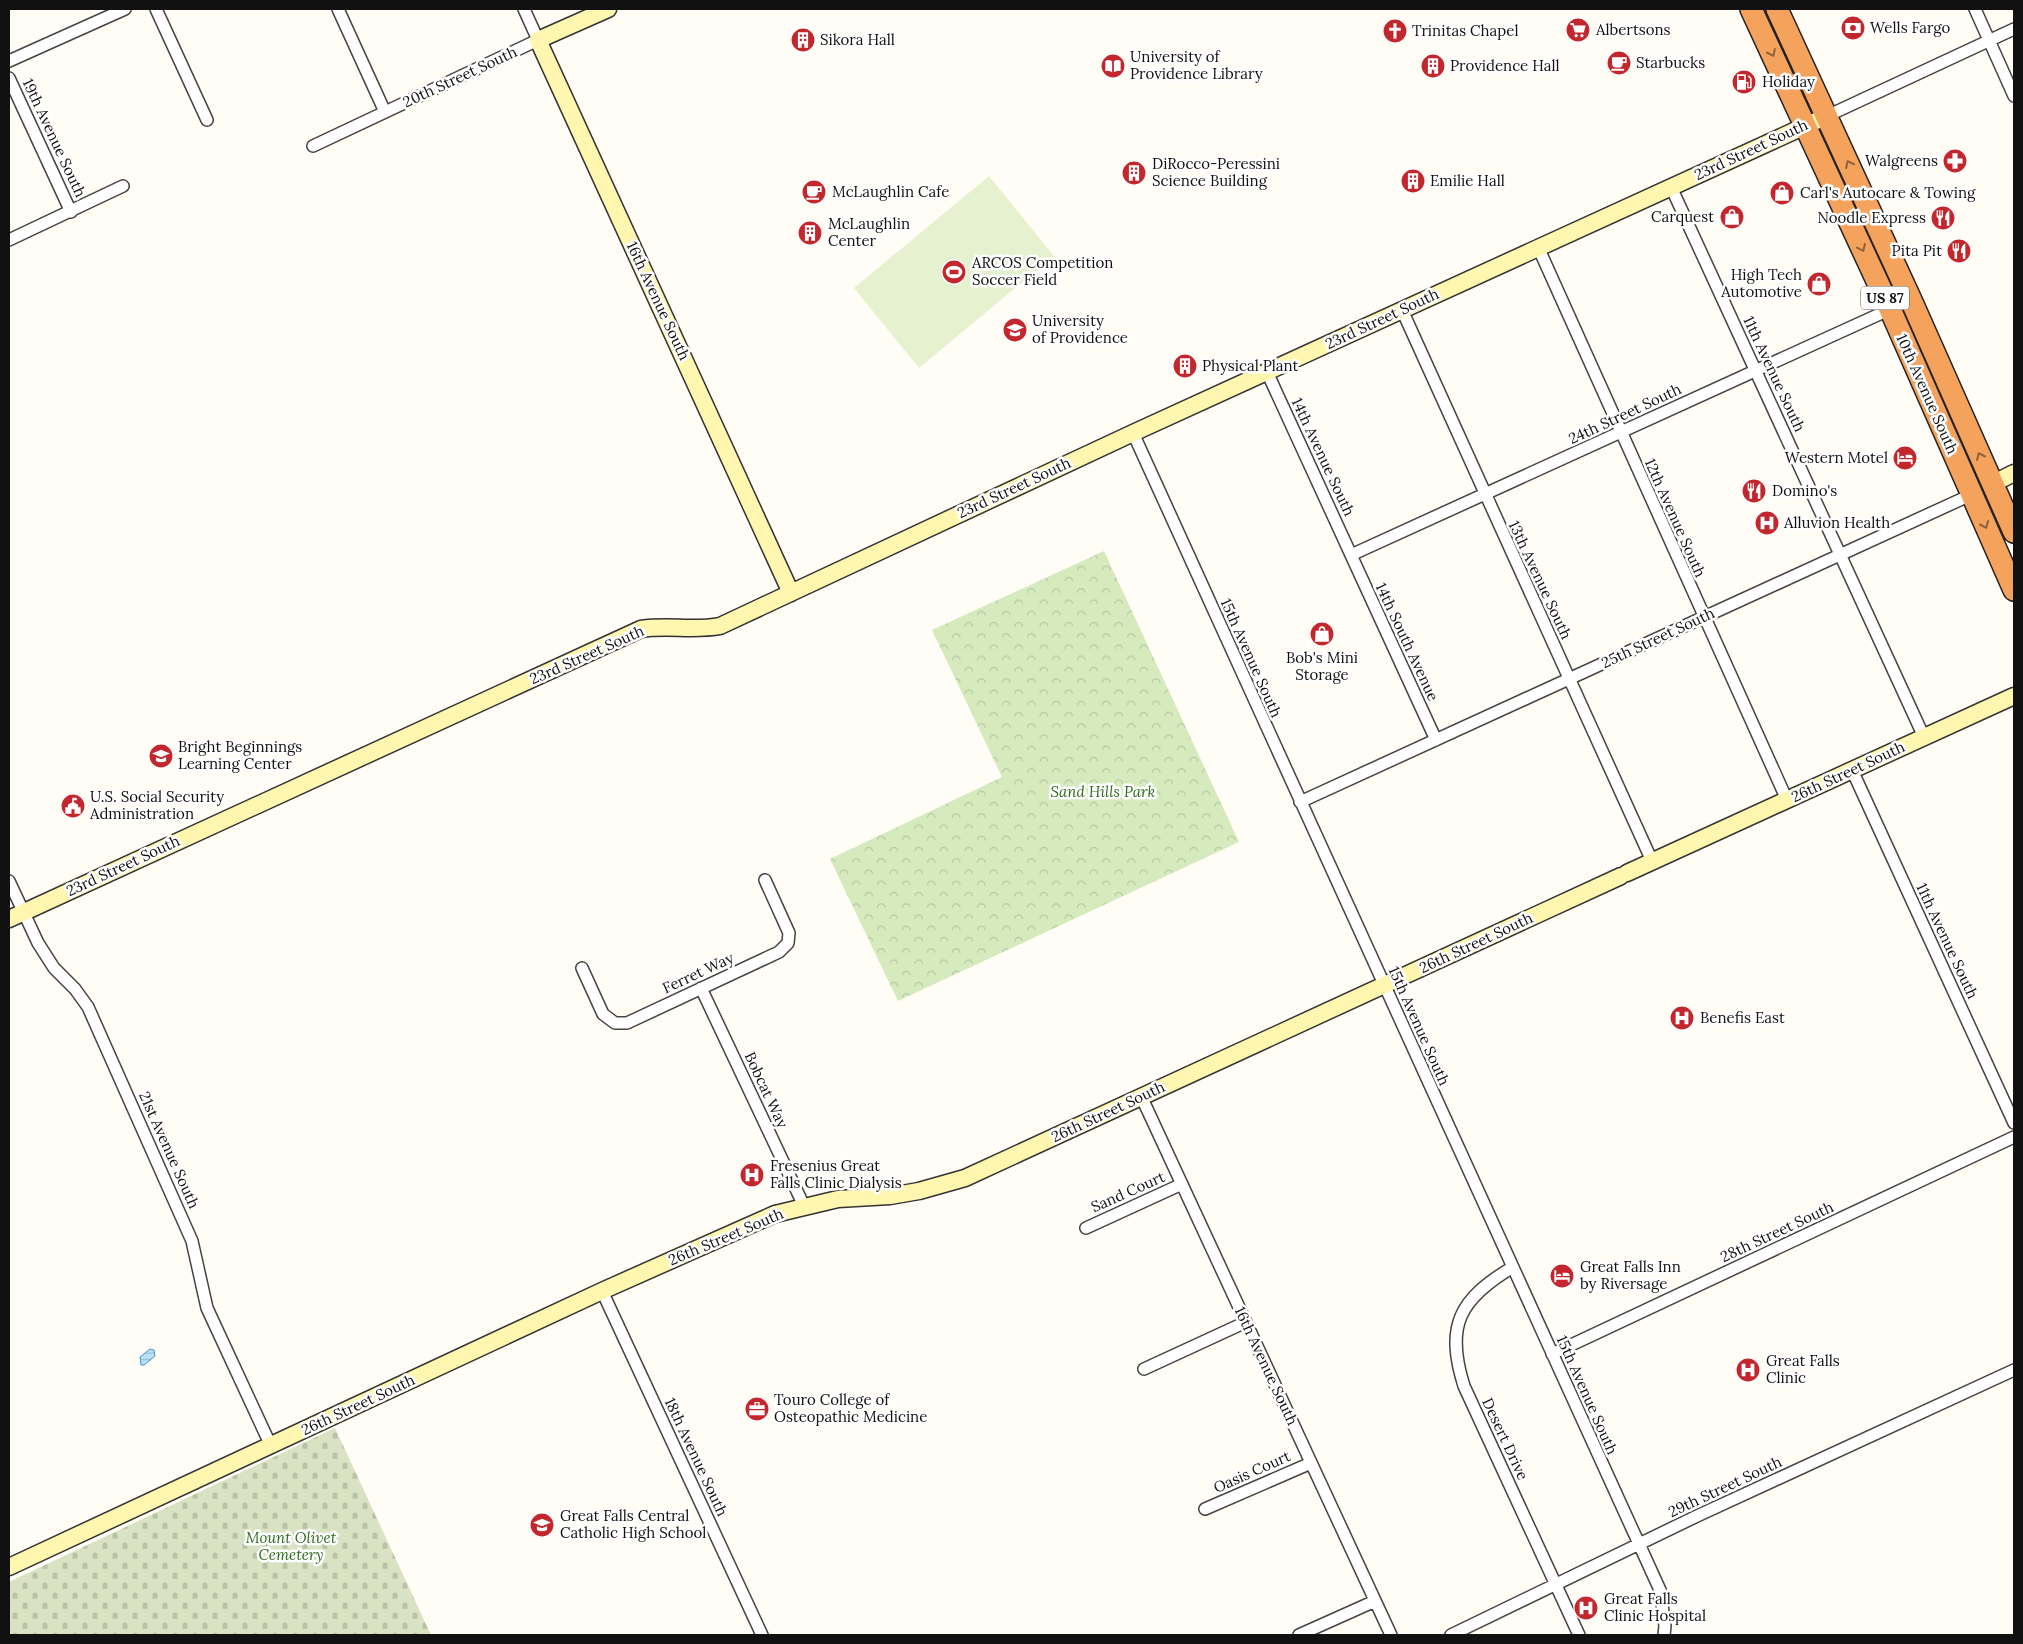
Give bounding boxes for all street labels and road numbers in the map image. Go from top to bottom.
street label: 20th Street South [400,42,520,111]
street label: 19th Avenue South [19,75,90,200]
street label: 23rd Street South [1691,115,1811,184]
street label: 16th Avenue South [623,238,694,363]
street label: 23rd Street South [1322,284,1442,353]
road number: US 87 [1861,286,1909,310]
street label: 11th Avenue South [1739,313,1810,435]
street label: 10th Avenue South [1892,331,1962,457]
street label: 24th Street South [1565,379,1684,448]
street label: 14th Avenue South [1288,395,1359,519]
street label: 23rd Street South [954,453,1074,522]
street label: 12th Avenue South [1641,455,1710,580]
street label: 13th Avenue South [1505,518,1576,642]
street label: 14th South Avenue [1372,580,1443,704]
street label: 15th Avenue South [1217,595,1286,720]
street label: 25th Street South [1598,603,1717,672]
street label: 23rd Street South [527,621,647,688]
street label: 26th Street South [1788,737,1908,806]
street label: 23rd Street South [63,831,183,900]
street label: 11th Avenue South [1912,880,1983,1002]
street label: 26th Street South [1416,908,1536,977]
street label: Ferret Way [659,948,737,997]
street label: 15th Avenue South [1385,963,1454,1088]
street label: Bobcat Way [741,1049,792,1131]
street label: 26th Street South [1048,1077,1168,1146]
street label: 21st Avenue South [135,1088,204,1211]
street label: Sand Court [1088,1167,1168,1216]
street label: 28th Street South [1717,1197,1836,1266]
street label: 26th Street South [665,1204,786,1269]
street label: 16th Avenue South [1231,1303,1302,1428]
street label: 15th Avenue South [1553,1332,1622,1457]
street label: 26th Street South [298,1370,418,1439]
street label: 18th Avenue South [661,1395,732,1519]
street label: Desert Drive [1478,1395,1533,1483]
street label: Oasis Court [1210,1446,1293,1497]
street label: 29th Street South [1665,1452,1785,1521]

